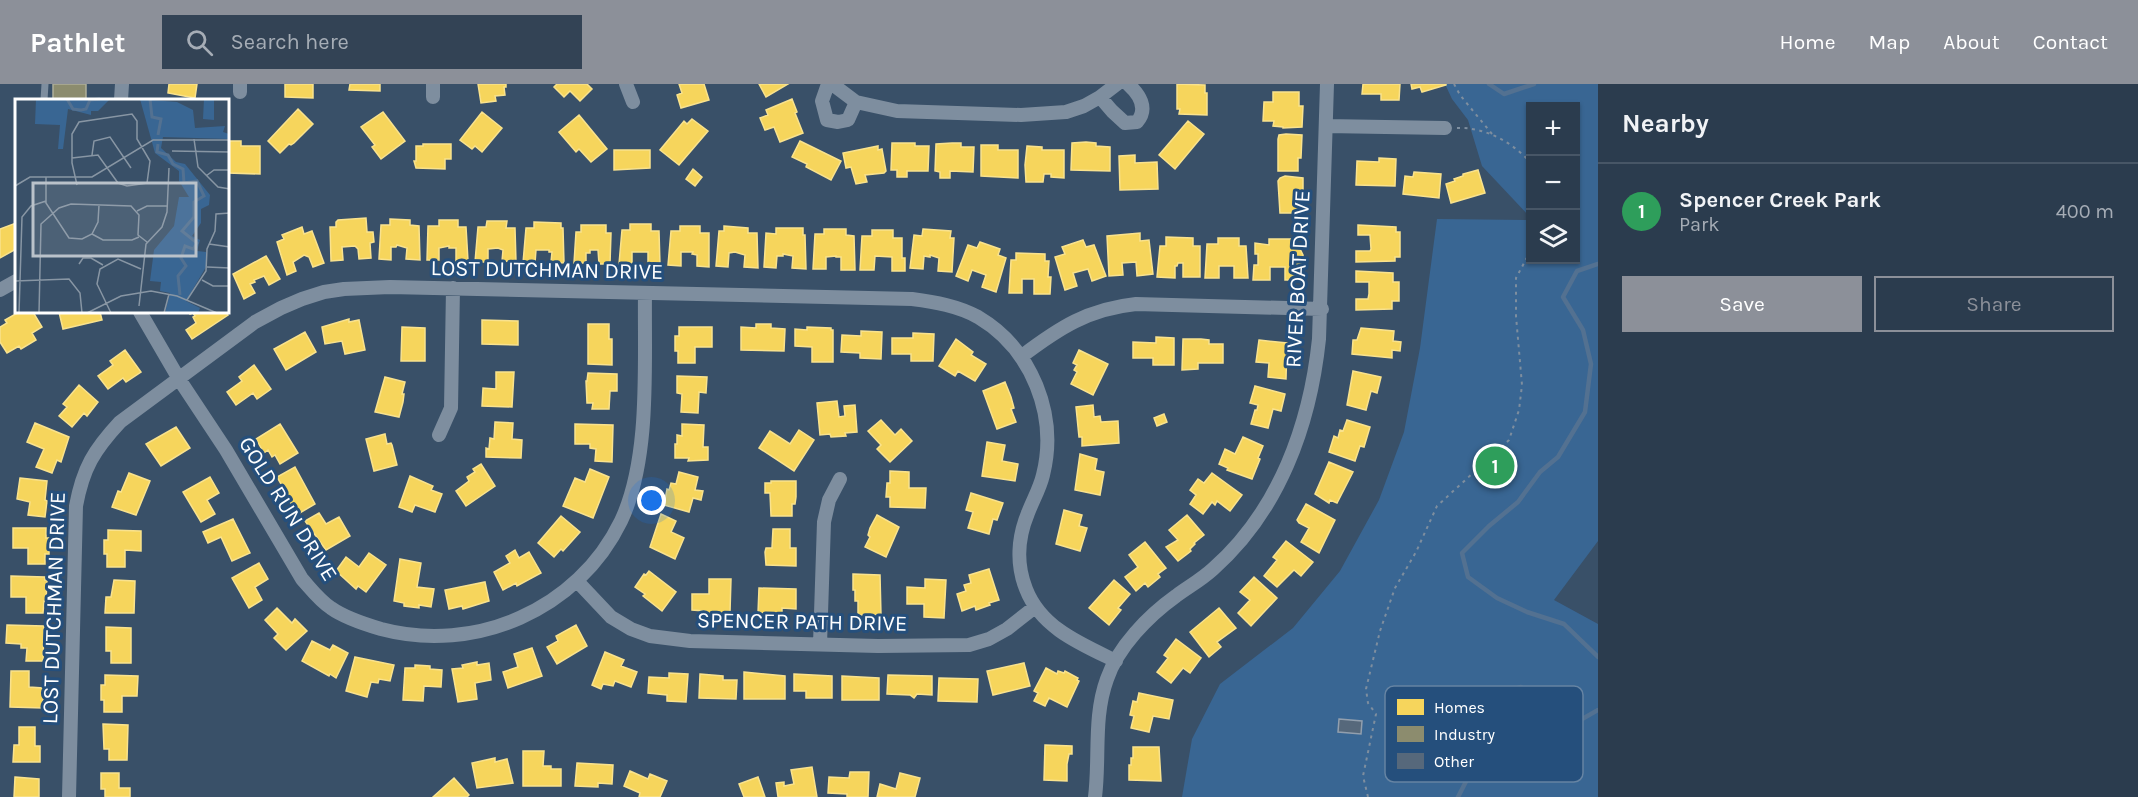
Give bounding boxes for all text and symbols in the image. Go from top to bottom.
search box [162,15,582,69]
text: Pathlet [30,26,126,59]
icon: search [183,26,216,59]
text: Search here [231,29,349,55]
text: Home [1780,30,1836,54]
text: Map [1869,30,1910,54]
text: About [1943,30,2000,54]
text: Contact [2033,30,2108,54]
inset map [15,99,230,314]
map controls [1526,102,1580,264]
button: + [1526,102,1580,156]
text: Nearby [1622,108,1709,139]
button: − [1526,156,1580,210]
text: Spencer Creek Park [1679,187,1881,213]
street label: RIVER BOAT DRIVE [1280,190,1316,368]
text: 1 [1638,200,1645,223]
text: 400 m [2056,200,2114,223]
button: layers [1526,210,1580,264]
text: Park [1679,213,1720,236]
street label: LOST DUTCHMAN DRIVE [431,255,663,285]
button: Save [1622,276,1862,332]
button: Share [1874,276,2114,332]
street label: GOLD RUN DRIVE [233,432,343,586]
pin: 1 [1476,444,1514,488]
your location [637,486,666,515]
street label: LOST DUTCHMAN DRIVE [37,491,71,725]
street label: SPENCER PATH DRIVE [697,607,907,637]
legend [1385,686,1583,782]
text: Homes [1434,698,1485,717]
text: Industry [1434,725,1496,744]
text: Other [1434,752,1474,771]

